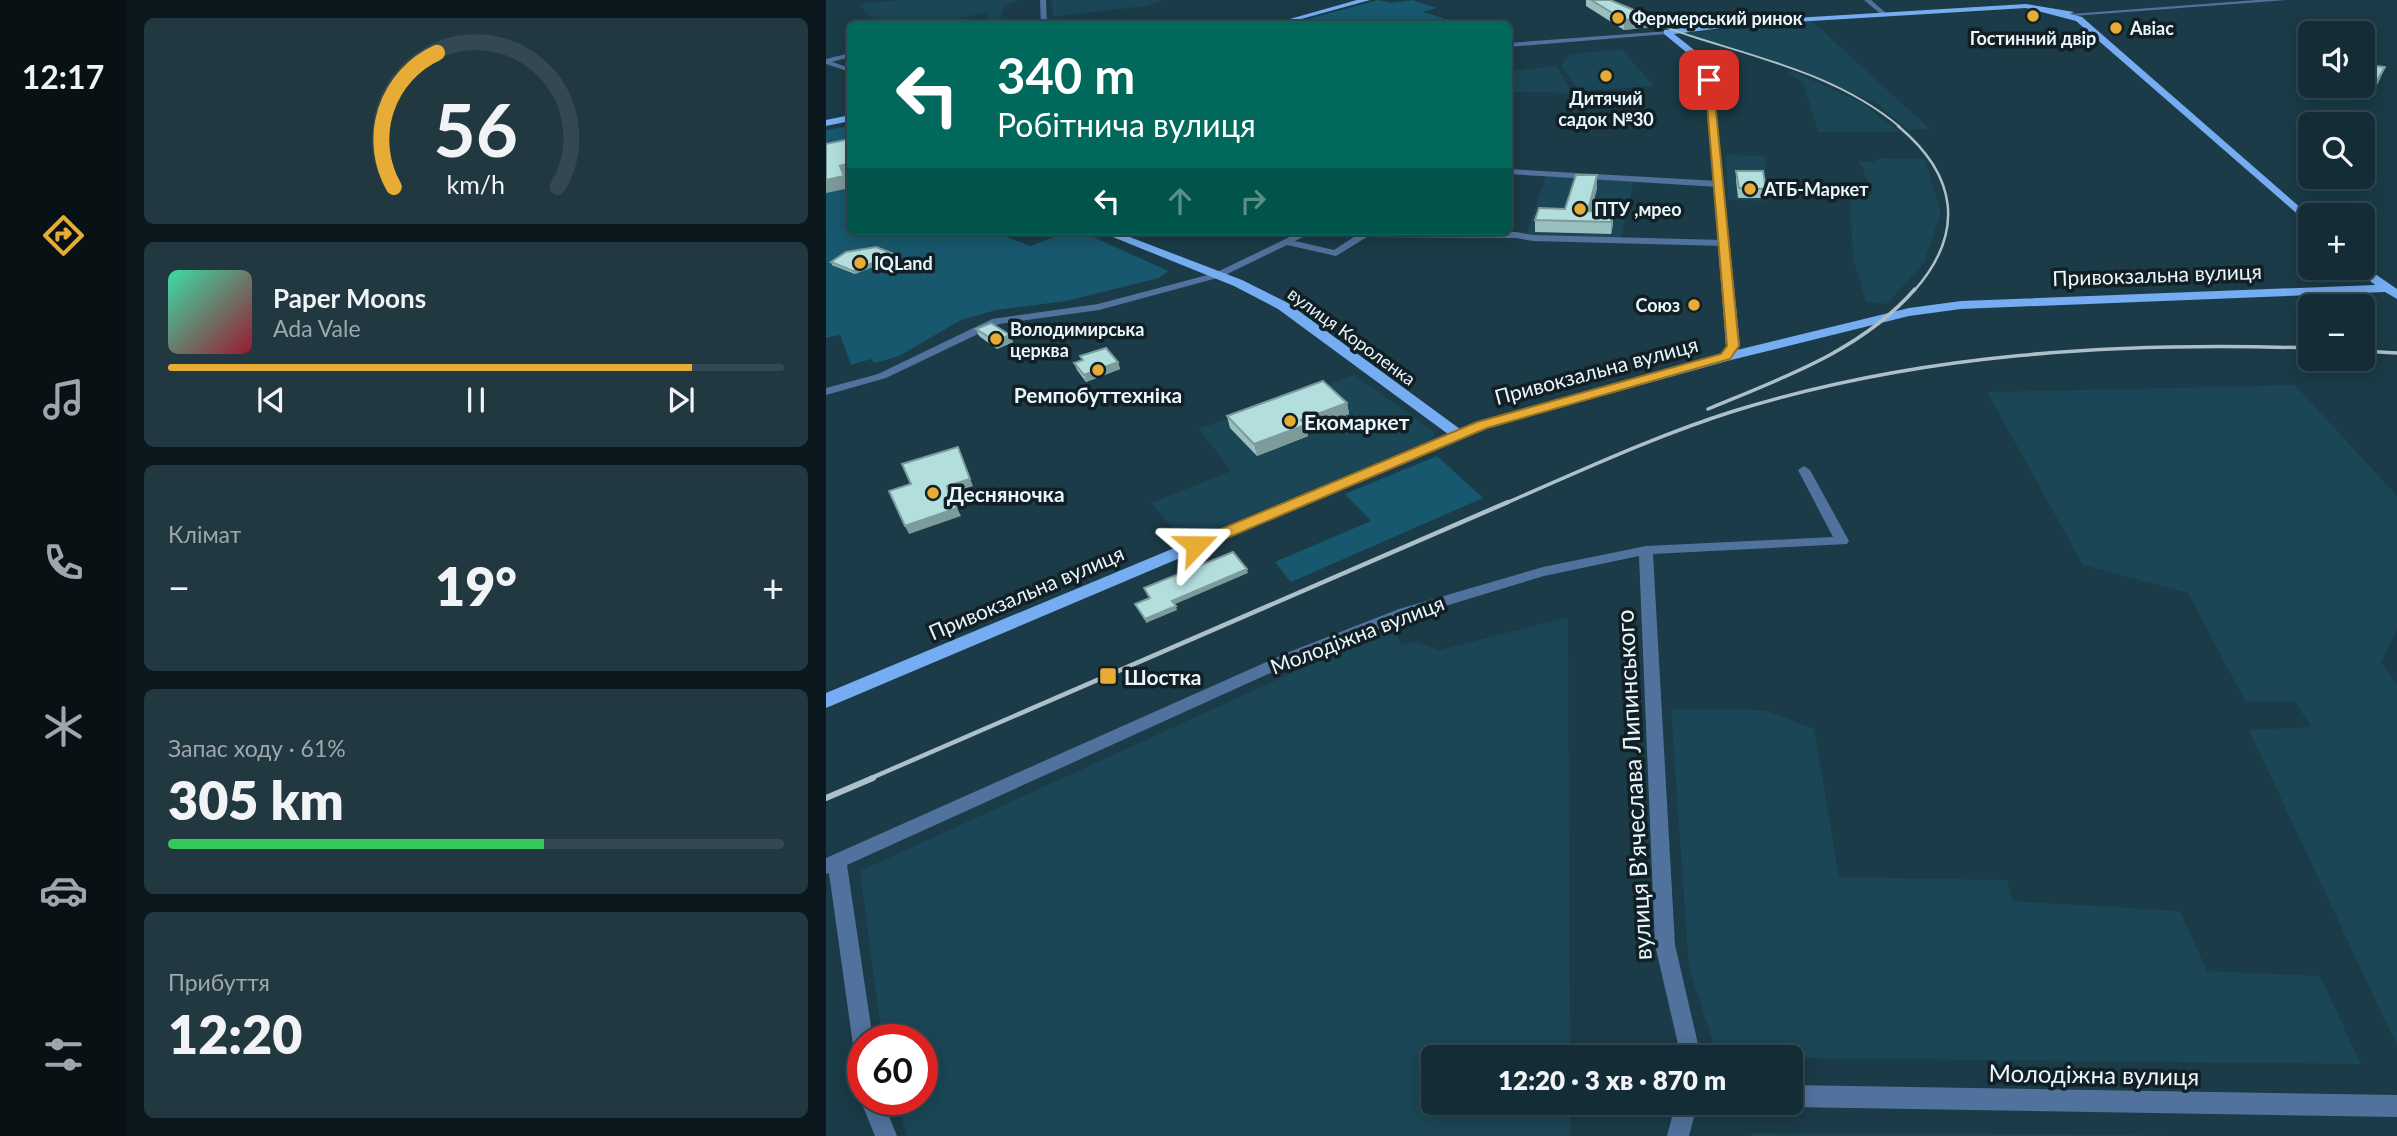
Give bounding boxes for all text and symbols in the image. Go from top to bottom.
place label: Фермерський ринок [1632,7,1803,29]
marker: Гостинний двір [2025,8,2041,24]
marker: Фермерський ринок [1610,10,1626,26]
place label: Авіас [2129,17,2174,39]
marker: Авіас [2108,20,2124,36]
map controls [2298,21,2375,371]
button: sound [2298,21,2375,98]
place label: Гостинний двір [1970,27,2096,49]
text: 340 m [997,46,1135,104]
icon: left [882,49,973,140]
pin [1679,50,1739,110]
text: 12:17 [22,57,104,96]
icon: arrive [1690,61,1728,99]
marker: Дитячий садок №30 [1598,68,1614,84]
text: 56 [434,85,518,173]
place label: Дитячий садок №30 [1558,87,1654,130]
text: Робітнича вулиця [997,105,1256,144]
button: search [2298,112,2375,189]
text: km/h [447,169,505,199]
place label: АТБ-Маркет [1763,178,1869,200]
marker: АТБ-Маркет [1742,181,1758,197]
icon: left [1088,182,1126,220]
icon: ahead [1161,182,1199,220]
icon: right [1234,182,1272,220]
place label: ПТУ ,мрео [1594,198,1681,220]
marker: ПТУ ,мрео [1572,201,1588,217]
button: + [2298,203,2375,280]
icon: directions [39,211,88,260]
place label: IQLand [874,252,933,274]
marker: IQLand [852,255,868,271]
street label: Привокзальна вулиця [2052,258,2262,290]
text: Paper Moons [273,282,426,314]
street label: вулиця Короленка [1284,282,1420,390]
place label: Союз [1636,294,1680,316]
button: − [2298,294,2375,371]
marker: Союз [1686,297,1702,313]
text: Ada Vale [273,314,361,342]
place label: Володимирська церква [1010,318,1145,361]
marker: Володимирська церква [988,331,1004,347]
street label: Привокзальна вулиця [1492,331,1700,409]
marker: Ремпобуттехніка [1090,362,1106,378]
icon: music [39,375,88,424]
icon: previous [252,381,290,419]
icon: pause [457,381,495,419]
icon: next [662,381,700,419]
place label: Ремпобуттехніка [1014,382,1182,407]
place label: Екомаркет [1304,409,1410,434]
marker: Екомаркет [1282,413,1298,429]
place label: Десняночка [947,481,1065,506]
marker: Десняночка [925,485,941,501]
position arrow [1159,508,1233,582]
text: Клімат [168,520,241,548]
icon: phone [39,538,88,587]
street label: Привокзальна вулиця [925,540,1127,644]
text: 19° [435,555,517,617]
text: − [168,564,190,610]
text: + [762,564,784,610]
street label: Молодіжна вулиця [1267,589,1447,679]
street label: вулиця В'ячеслава Липинського [1609,609,1657,961]
place label: Шостка [1124,664,1201,689]
marker: Шостка [1098,666,1118,686]
icon: climate [39,702,88,751]
text: Запас ходу · 61% [168,734,346,762]
text: 305 km [168,769,344,831]
icon: car [39,866,88,915]
text: Прибуття [168,968,270,996]
text: 12:20 [168,1003,302,1065]
speed limit sign: 60 [847,1024,938,1115]
icon: filters [39,1030,88,1079]
street label: Молодіжна вулиця [1989,1058,2199,1090]
text: 12:20 · 3 хв · 870 m [1498,1064,1726,1096]

